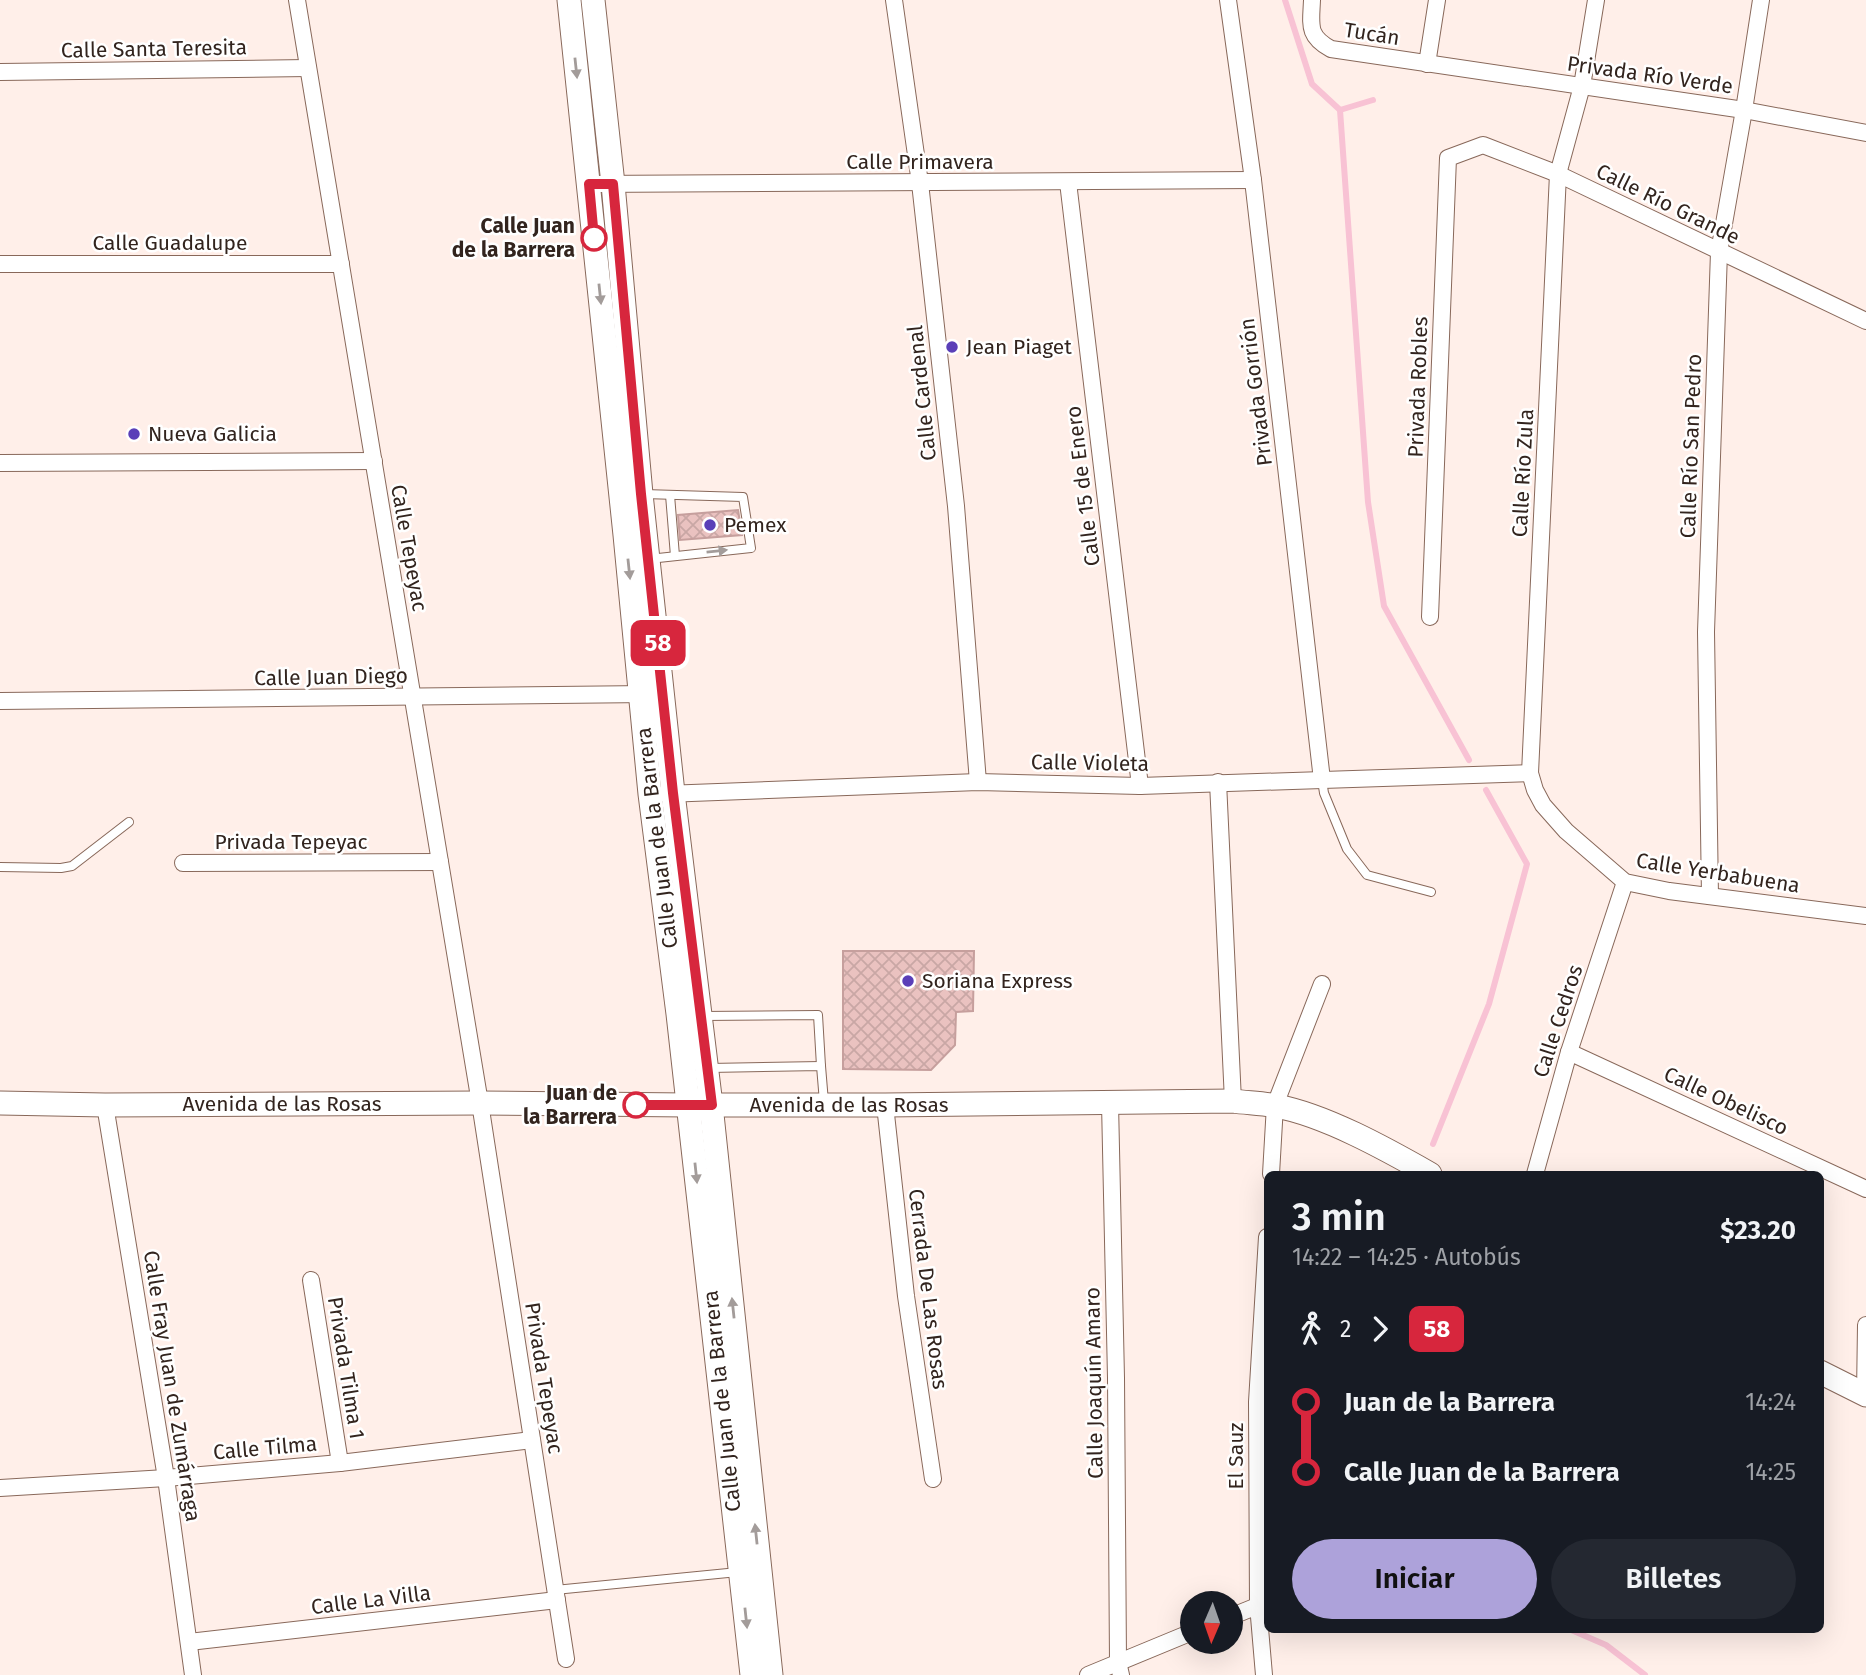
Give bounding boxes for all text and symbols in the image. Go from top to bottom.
street label: Tucán [1342,17,1402,51]
street label: Calle Santa Teresita [61,34,247,64]
street label: Privada Río Verde [1565,50,1735,100]
one-way arrow [571,57,582,79]
street label: Calle Primavera [846,149,994,175]
street label: Calle Río Grande [1592,158,1744,250]
place label: Calle Juan de la Barrera [452,213,575,263]
marker: Calle Juan de la Barrera [581,225,607,251]
street label: Calle Guadalupe [93,230,247,256]
one-way arrow [595,283,606,305]
street label: Privada Gorrión [1234,316,1278,468]
street label: Privada Robles [1403,316,1433,458]
street label: Calle Cardenal [902,324,942,462]
place label: Jean Piaget [966,334,1072,360]
marker: Jean Piaget [944,339,960,355]
street label: Calle Río San Pedro [1675,353,1707,539]
street label: Calle 15 de Enero [1060,404,1106,568]
street label: Calle Río Zula [1507,408,1539,538]
place label: Nueva Galicia [148,421,277,447]
marker: Nueva Galicia [126,426,142,442]
street label: Calle Tepeyac [385,483,433,613]
place label: Pemex [724,512,787,538]
marker: Pemex [702,517,718,533]
one-way arrow [706,546,728,557]
one-way arrow [623,558,634,580]
line badge: 58 [626,620,690,666]
text: 58 [645,629,671,657]
street label: Calle Juan Diego [254,663,408,691]
street label: Calle Juan de la Barrera [631,726,683,950]
street label: Calle Violeta [1031,749,1149,777]
street label: Privada Tepeyac [214,829,368,855]
street label: Calle Yerbabuena [1634,847,1802,899]
street label: Calle Cedros [1528,961,1588,1081]
place label: Soriana Express [922,968,1073,994]
marker: Soriana Express [900,973,916,989]
street label: Calle Obelisco [1660,1061,1792,1141]
place label: Juan de la Barrera [523,1080,617,1130]
street label: Avenida de las Rosas [183,1091,382,1117]
marker: Juan de la Barrera [623,1092,649,1118]
street label: Avenida de las Rosas [750,1092,949,1118]
one-way arrow [690,1162,701,1184]
street label: Cerrada De Las Rosas [903,1187,953,1391]
text: 3 min [1292,1194,1386,1240]
text: $23.20 [1720,1215,1796,1246]
text: 14:22 – 14:25 · Autobús [1292,1243,1521,1271]
street label: Calle Fray Juan de Zumárraga [138,1249,206,1523]
street label: Calle Joaquín Amaro [1079,1287,1109,1479]
street label: Calle Juan de la Barrera [697,1289,747,1513]
street label: Privada Tilma 1 [322,1295,370,1441]
one-way arrow [727,1297,738,1319]
street label: Privada Tepeyac [519,1300,569,1456]
icon: walk [1292,1310,1330,1348]
icon: forward [1361,1310,1399,1348]
text: 2 [1340,1315,1351,1343]
text: 58 [1423,1315,1450,1343]
text: Juan de la Barrera [1344,1387,1555,1418]
text: 14:24 [1745,1388,1796,1416]
street label: El Sauz [1223,1422,1249,1490]
street label: Calle Tilma [212,1431,318,1465]
text: Calle Juan de la Barrera [1344,1457,1620,1488]
text: 14:25 [1745,1458,1796,1486]
one-way arrow [750,1523,761,1545]
button: Iniciar [1292,1539,1537,1619]
button: Billetes [1551,1539,1796,1619]
street label: Calle La Villa [310,1580,432,1620]
north arrow [1180,1591,1242,1654]
map controls [1180,1591,1243,1654]
one-way arrow [741,1608,752,1630]

